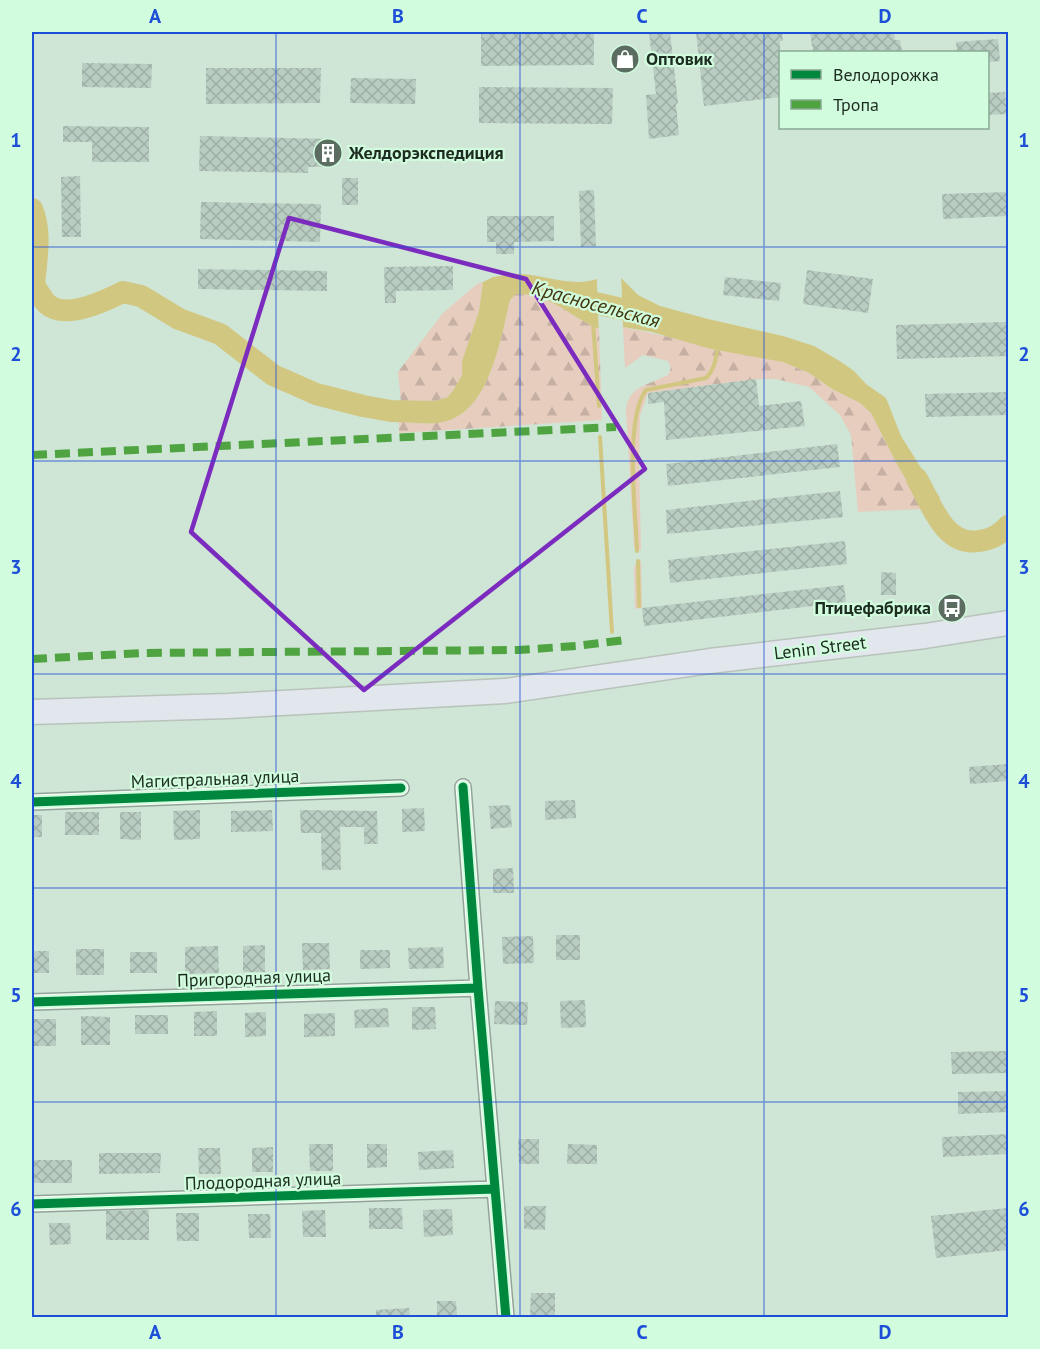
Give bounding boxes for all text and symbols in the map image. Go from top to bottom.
text: A [149,3,162,29]
text: B [392,3,404,29]
text: C [636,3,648,29]
text: D [879,3,892,29]
shop icon: Оптовик [609,43,641,75]
place label: Оптовик [646,47,713,70]
legend [779,51,989,129]
text: Велодорожка [833,63,939,86]
text: Тропа [833,93,879,116]
text: 1 [10,127,22,153]
text: 1 [1018,127,1030,153]
building icon: Желдорэкспедиция [312,137,344,169]
place label: Желдорэкспедиция [348,141,504,164]
water label: Красносельская [529,274,664,334]
text: 2 [10,341,22,367]
text: 2 [1018,341,1030,367]
text: 3 [10,554,22,580]
text: 3 [1018,554,1030,580]
bus stop icon: Птицефабрика [936,592,968,624]
place label: Птицефабрика [815,596,931,619]
street label: Lenin Street [773,630,867,665]
street label: Магистральная улица [130,764,300,793]
text: 4 [10,768,22,794]
text: 4 [1018,768,1030,794]
street label: Пригородная улица [176,963,331,992]
text: 5 [10,982,22,1008]
text: 5 [1018,982,1030,1008]
street label: Плодородная улица [184,1166,342,1195]
text: 6 [10,1196,22,1222]
text: 6 [1018,1196,1030,1222]
text: A [149,1319,162,1345]
text: B [392,1319,404,1345]
text: C [636,1319,648,1345]
text: D [879,1319,892,1345]

